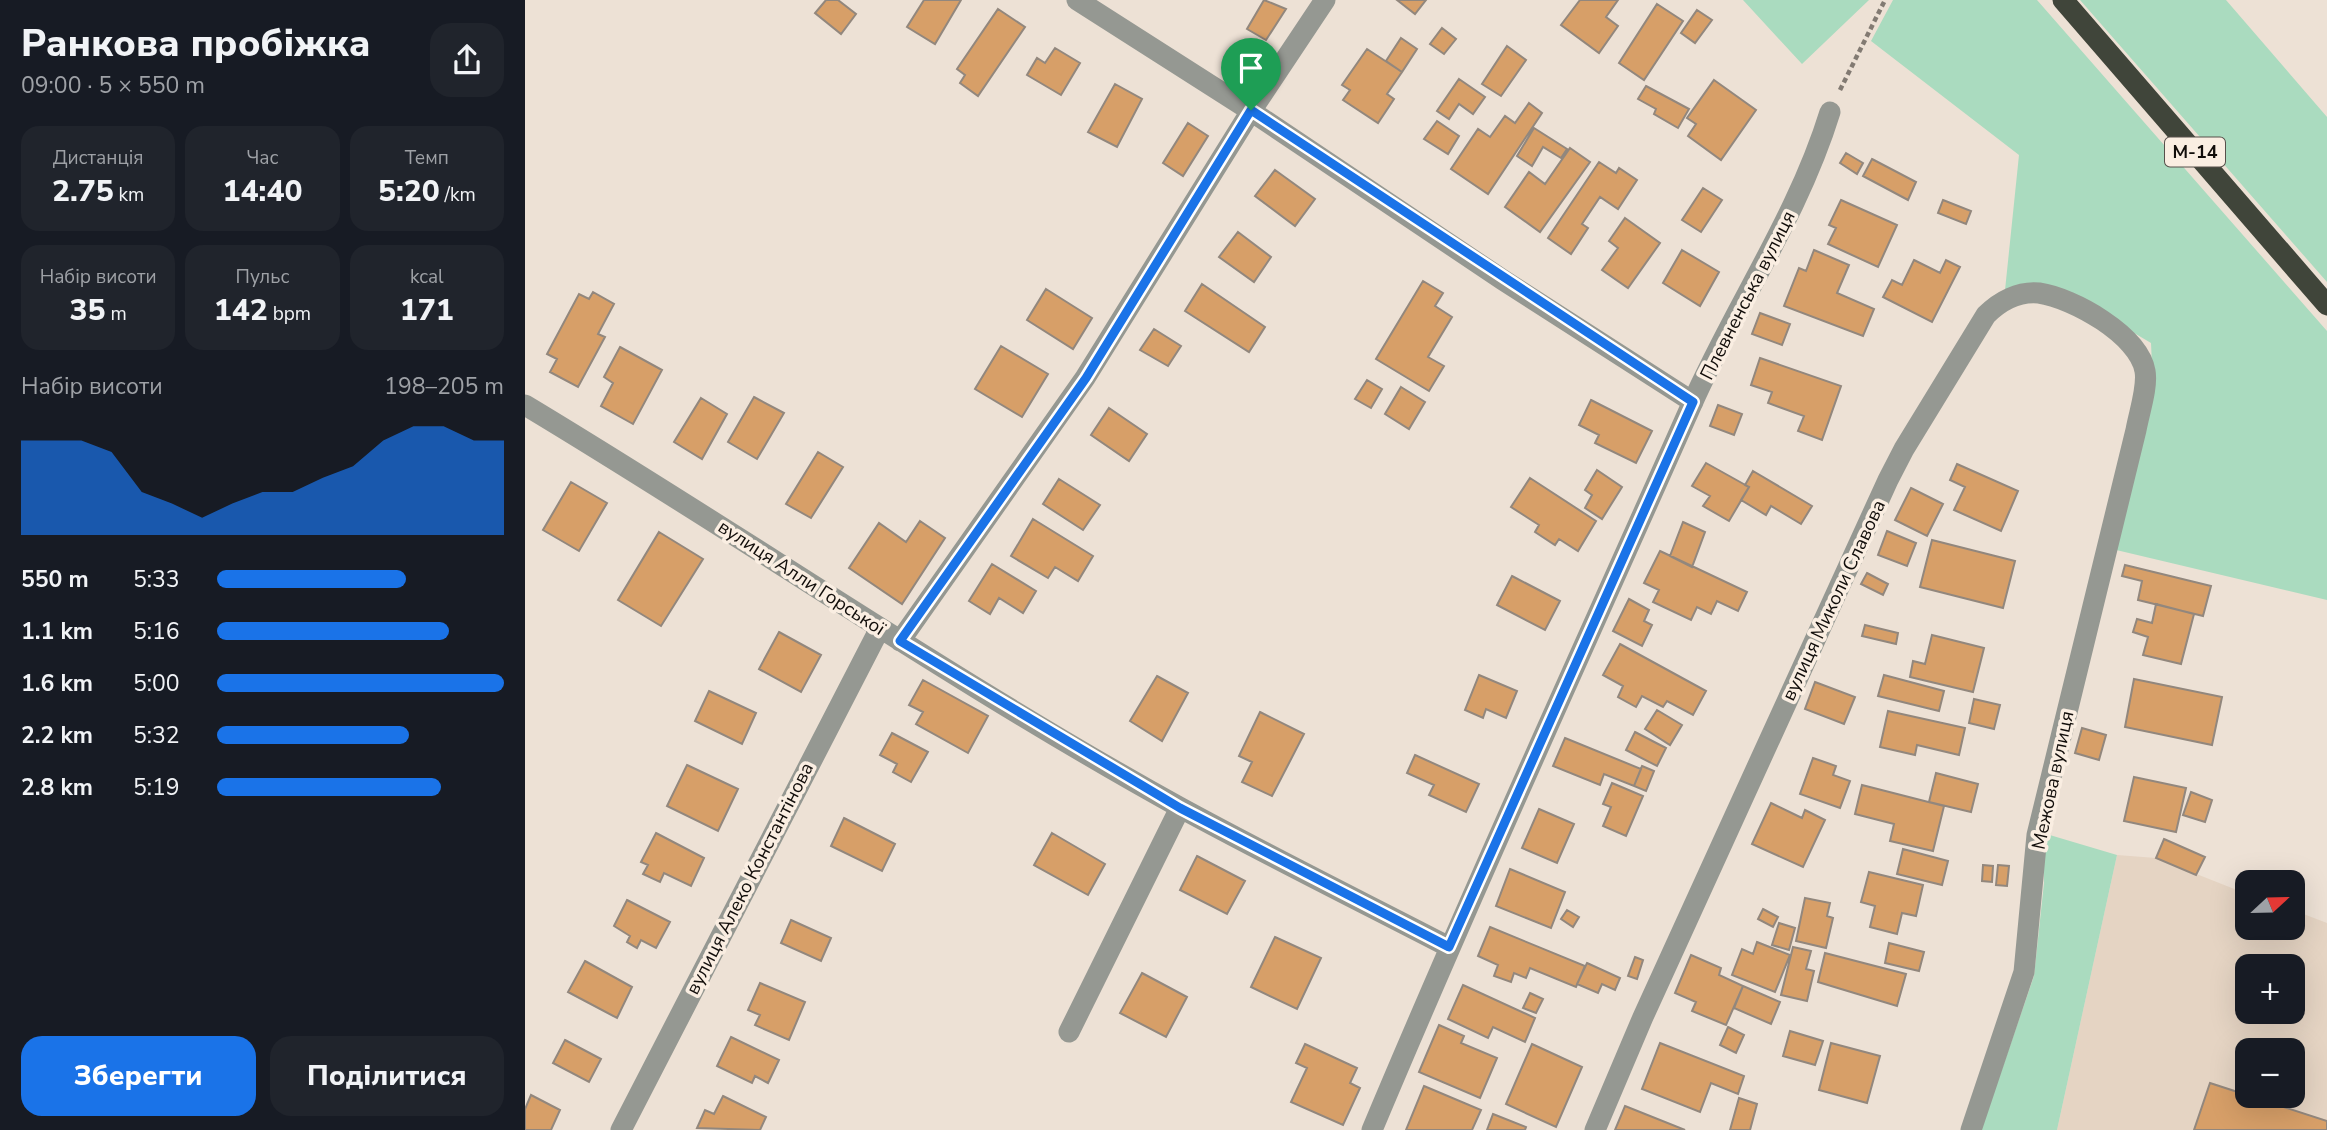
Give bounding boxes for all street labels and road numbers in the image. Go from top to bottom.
road number: М-14 [2165,138,2225,167]
street label: Плевненська вулиця [1694,207,1802,384]
street label: вулиця Миколи Славова [1776,496,1892,705]
street label: вулиця Алли Горської [713,514,890,642]
street label: Межова вулиця [2026,708,2080,852]
street label: вулиця Алеко Константінова [680,758,820,999]

